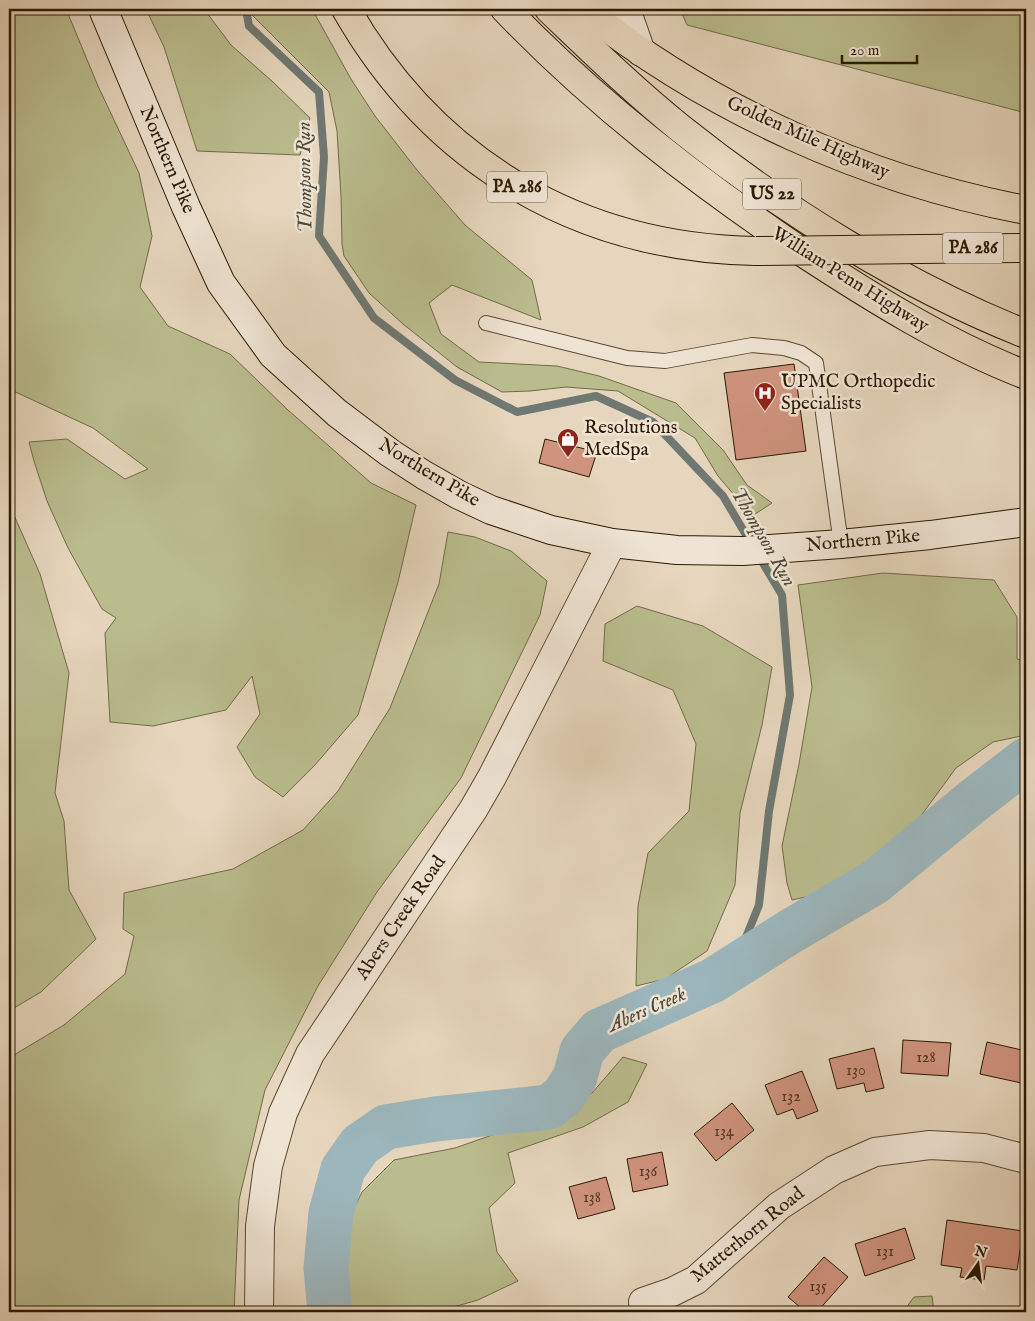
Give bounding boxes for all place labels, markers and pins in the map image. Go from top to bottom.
place label: UPMC Orthopedic Specialists [781,370,935,416]
hospital icon: UPMC Orthopedic Specialists [753,381,777,412]
place label: Resolutions MedSpa [584,416,677,462]
shop icon: Resolutions MedSpa [556,427,580,458]

